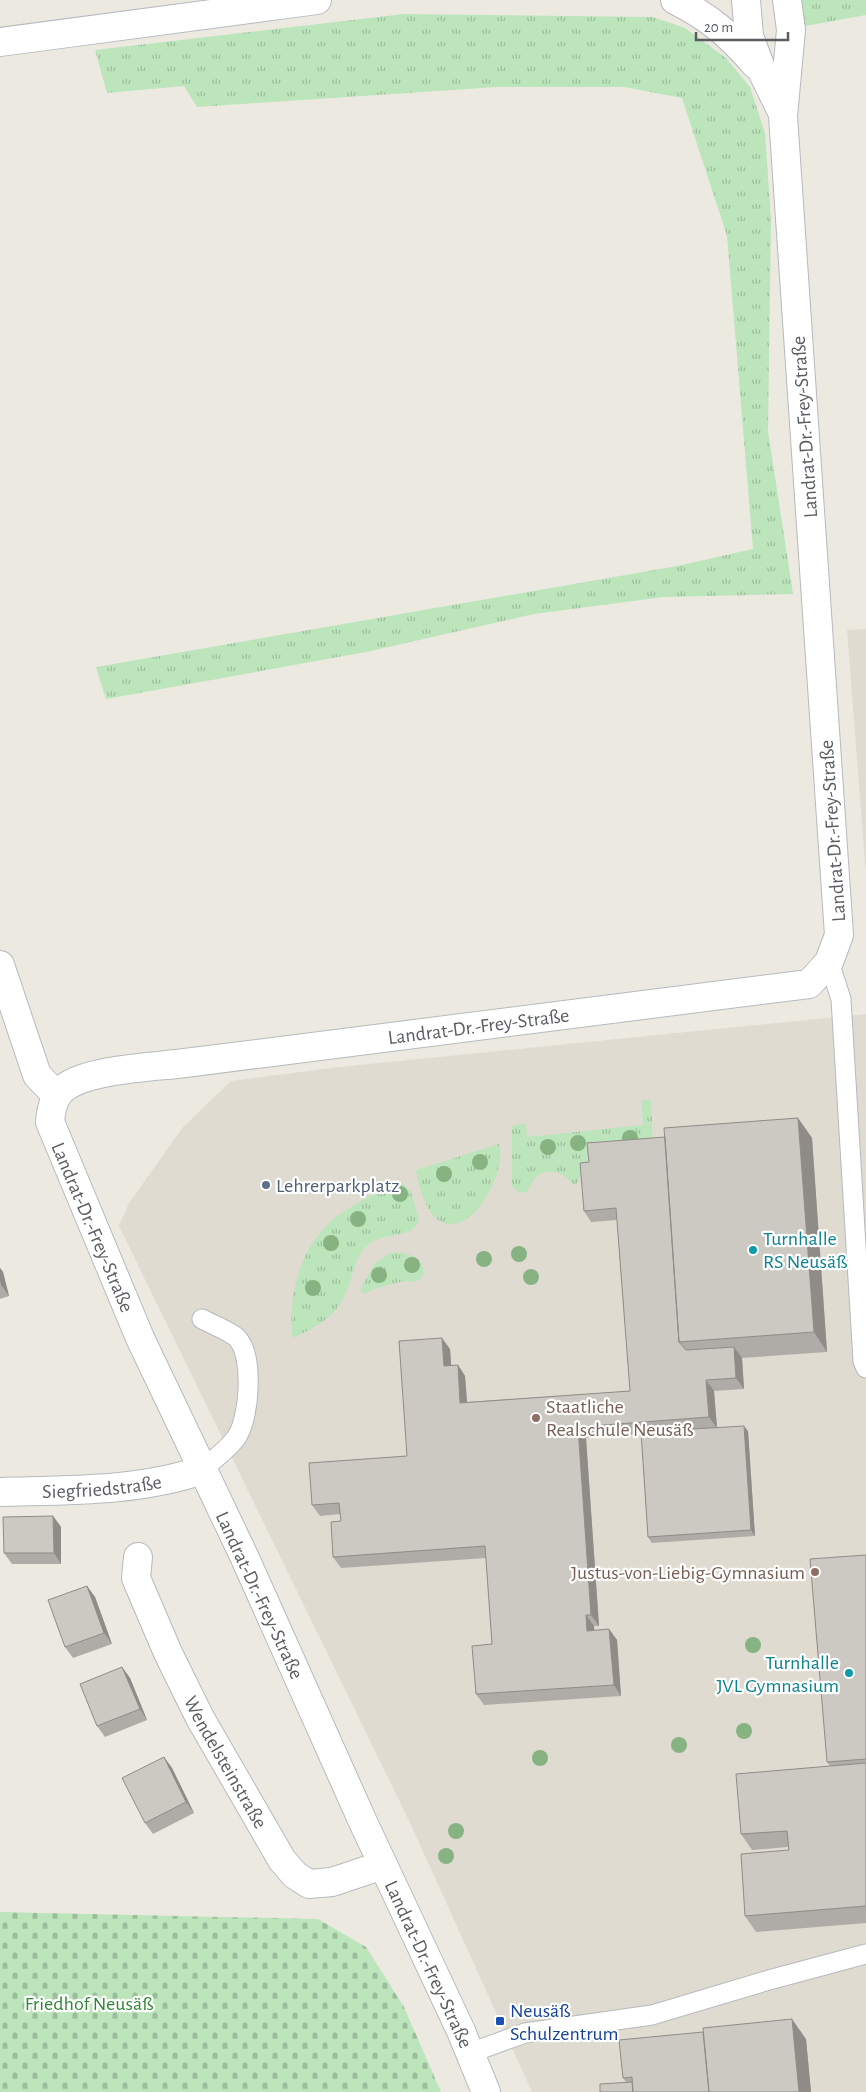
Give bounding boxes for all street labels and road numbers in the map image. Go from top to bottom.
street label: Landrat-Dr.-Frey-Straße [789,335,821,519]
street label: Landrat-Dr.-Frey-Straße [817,739,849,923]
street label: Landrat-Dr.-Frey-Straße [387,1005,570,1048]
street label: Landrat-Dr.-Frey-Straße [47,1140,137,1315]
street label: Siegfriedstraße [42,1472,163,1502]
street label: Landrat-Dr.-Frey-Straße [212,1509,307,1682]
street label: Wendelsteinstraße [180,1693,270,1832]
street label: Landrat-Dr.-Frey-Straße [381,1878,476,2051]

